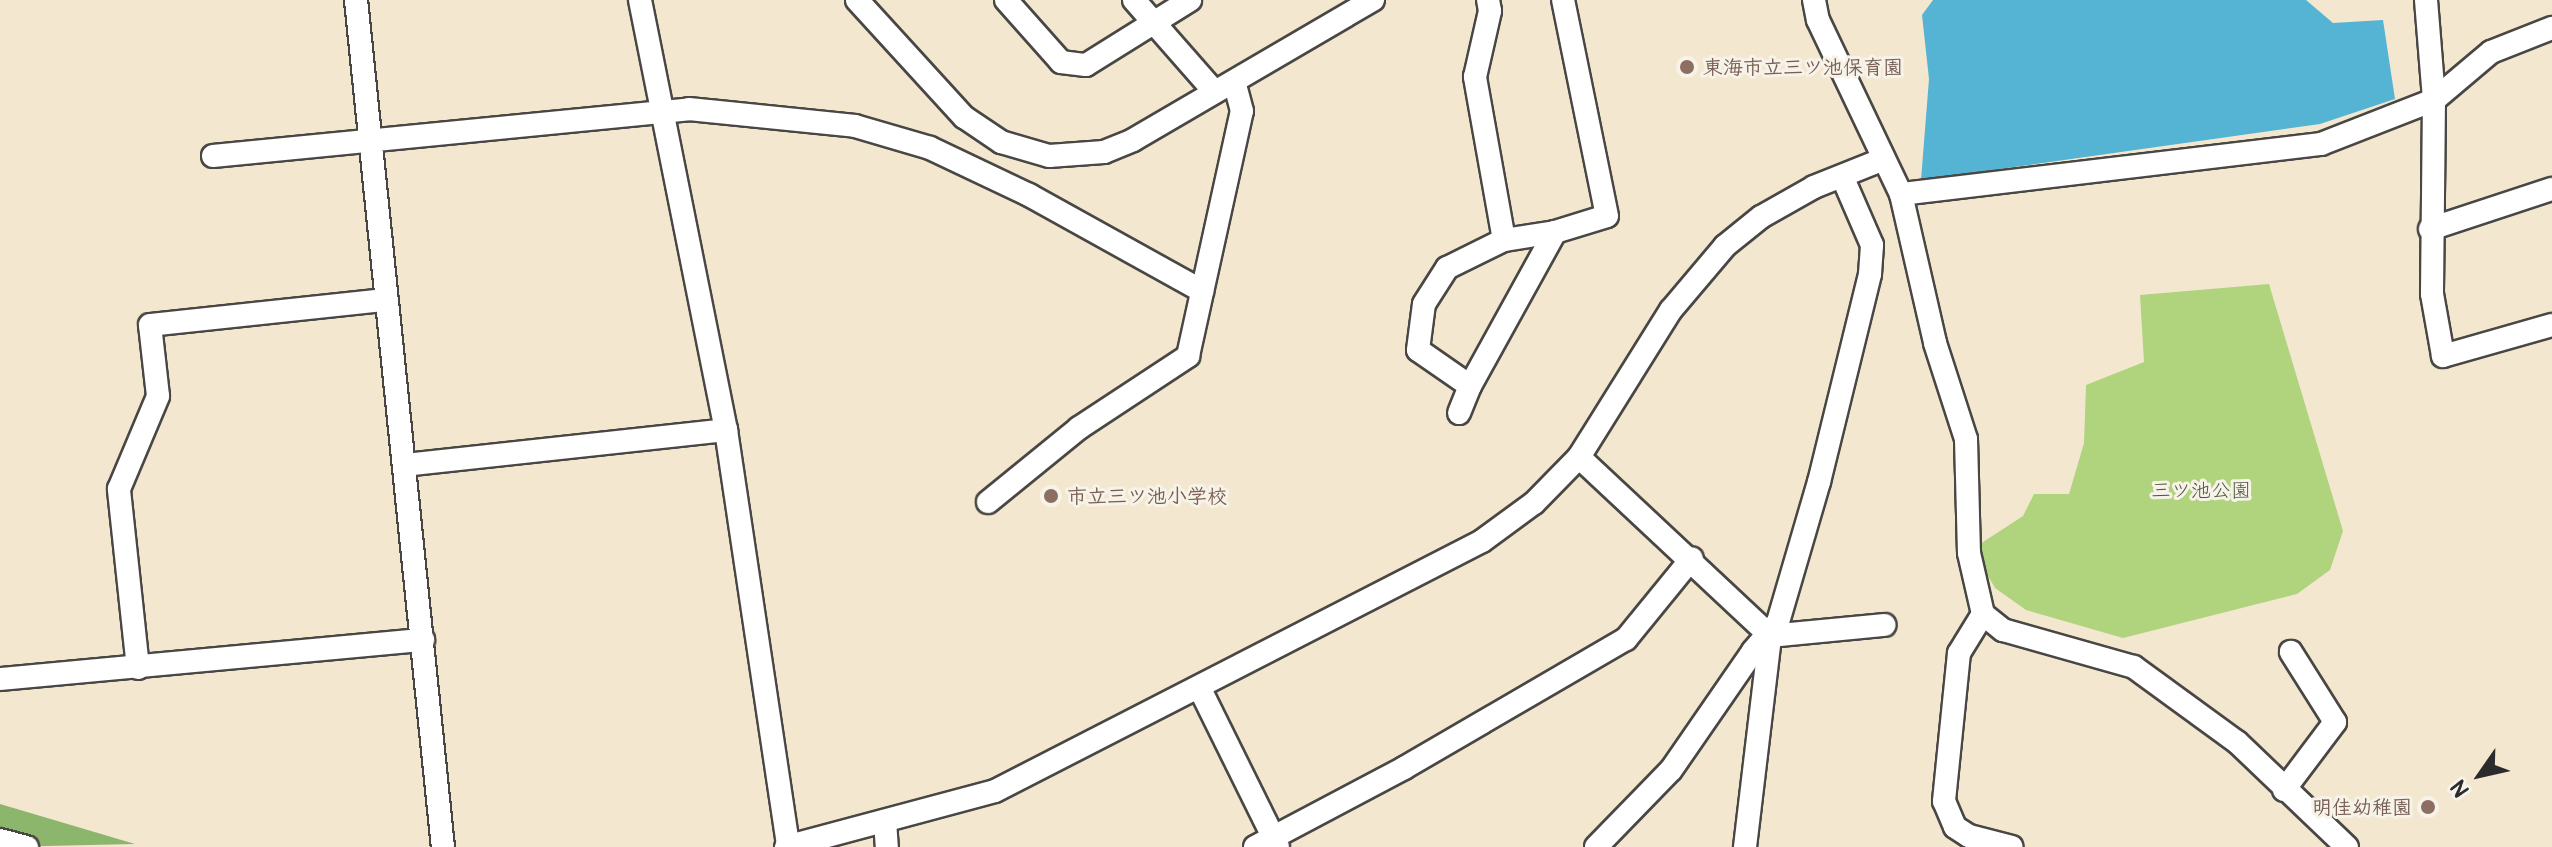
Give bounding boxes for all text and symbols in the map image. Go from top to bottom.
place label: 東海市立三ツ池保育園 [1703,55,1903,79]
marker: 東海市立三ツ池保育園 [1678,58,1696,76]
park label: 三ツ池公園 [2151,478,2251,502]
place label: 市立三ツ池小学校 [1067,484,1227,508]
marker: 市立三ツ池小学校 [1042,487,1060,505]
north arrow [2440,735,2520,815]
text: N [2444,774,2476,802]
place label: 明佳幼稚園 [2312,795,2412,819]
marker: 明佳幼稚園 [2419,798,2437,816]

